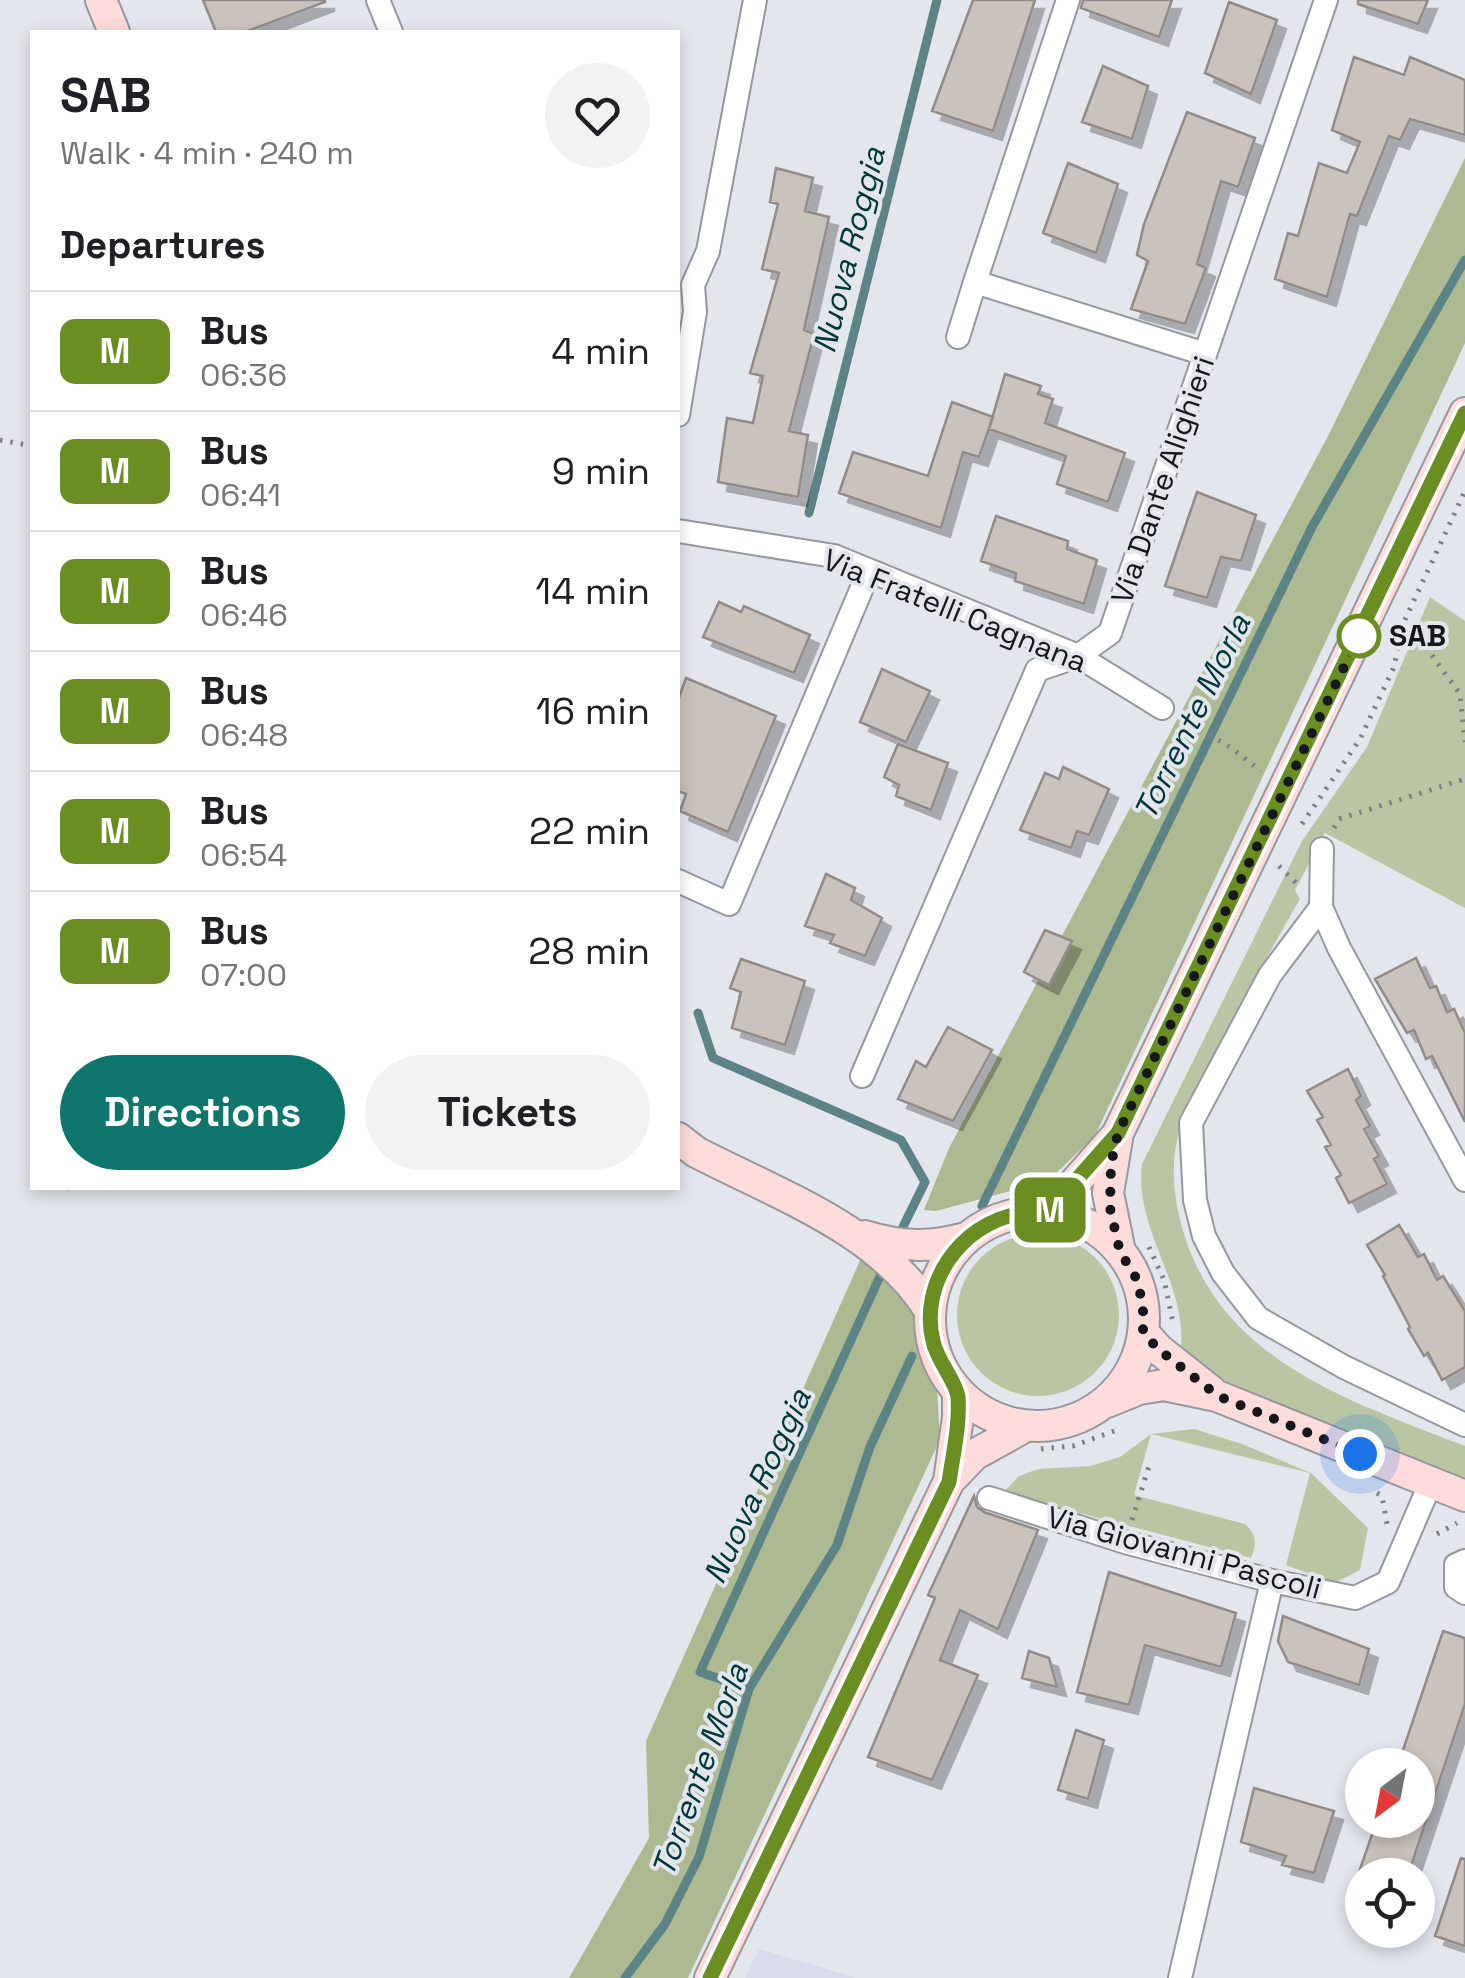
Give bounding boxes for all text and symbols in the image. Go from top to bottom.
button: heart [545,63,650,168]
text: SAB [60,65,151,126]
text: Walk · 4 min · 240 m [60,133,354,173]
water label: Nuova Roggia [804,142,894,357]
text: Departures [60,221,265,269]
text: Bus [200,307,269,355]
text: 4 min [551,327,650,375]
text: M [100,329,130,373]
street label: Via Dante Alighieri [1102,351,1223,609]
text: 06:36 [200,355,287,395]
text: Bus [200,427,269,475]
text: 9 min [552,447,650,495]
text: M [100,449,130,493]
text: 06:41 [200,475,281,515]
street label: Via Fratelli Cagnana [817,540,1093,681]
text: Bus [200,547,269,595]
text: 14 min [535,567,650,615]
text: M [100,569,130,613]
text: 06:46 [200,595,288,635]
water label: Torrente Morla [1125,607,1259,826]
marker: SAB [1338,615,1380,657]
place label: SAB [1389,616,1446,655]
text: Bus [200,667,269,715]
text: 16 min [536,687,650,735]
text: M [100,689,130,733]
text: 06:48 [200,715,288,755]
text: Bus [200,787,269,835]
text: 22 min [529,807,650,855]
text: M [100,809,130,853]
text: 06:54 [200,835,287,875]
text: Bus [200,907,269,955]
text: 28 min [528,927,650,975]
text: M [100,929,130,973]
text: 07:00 [200,955,287,995]
button: Directions [60,1055,345,1170]
button: Tickets [365,1055,650,1170]
line badge: M [1018,1178,1082,1242]
text: M [1035,1188,1065,1232]
water label: Nuova Roggia [694,1382,820,1590]
your location [1335,1429,1385,1479]
street label: Via Giovanni Pascoli [1043,1497,1326,1608]
water label: Torrente Morla [643,1657,757,1882]
north arrow [1345,1748,1435,1838]
map controls [1345,1748,1435,1948]
button: locate [1345,1858,1435,1948]

